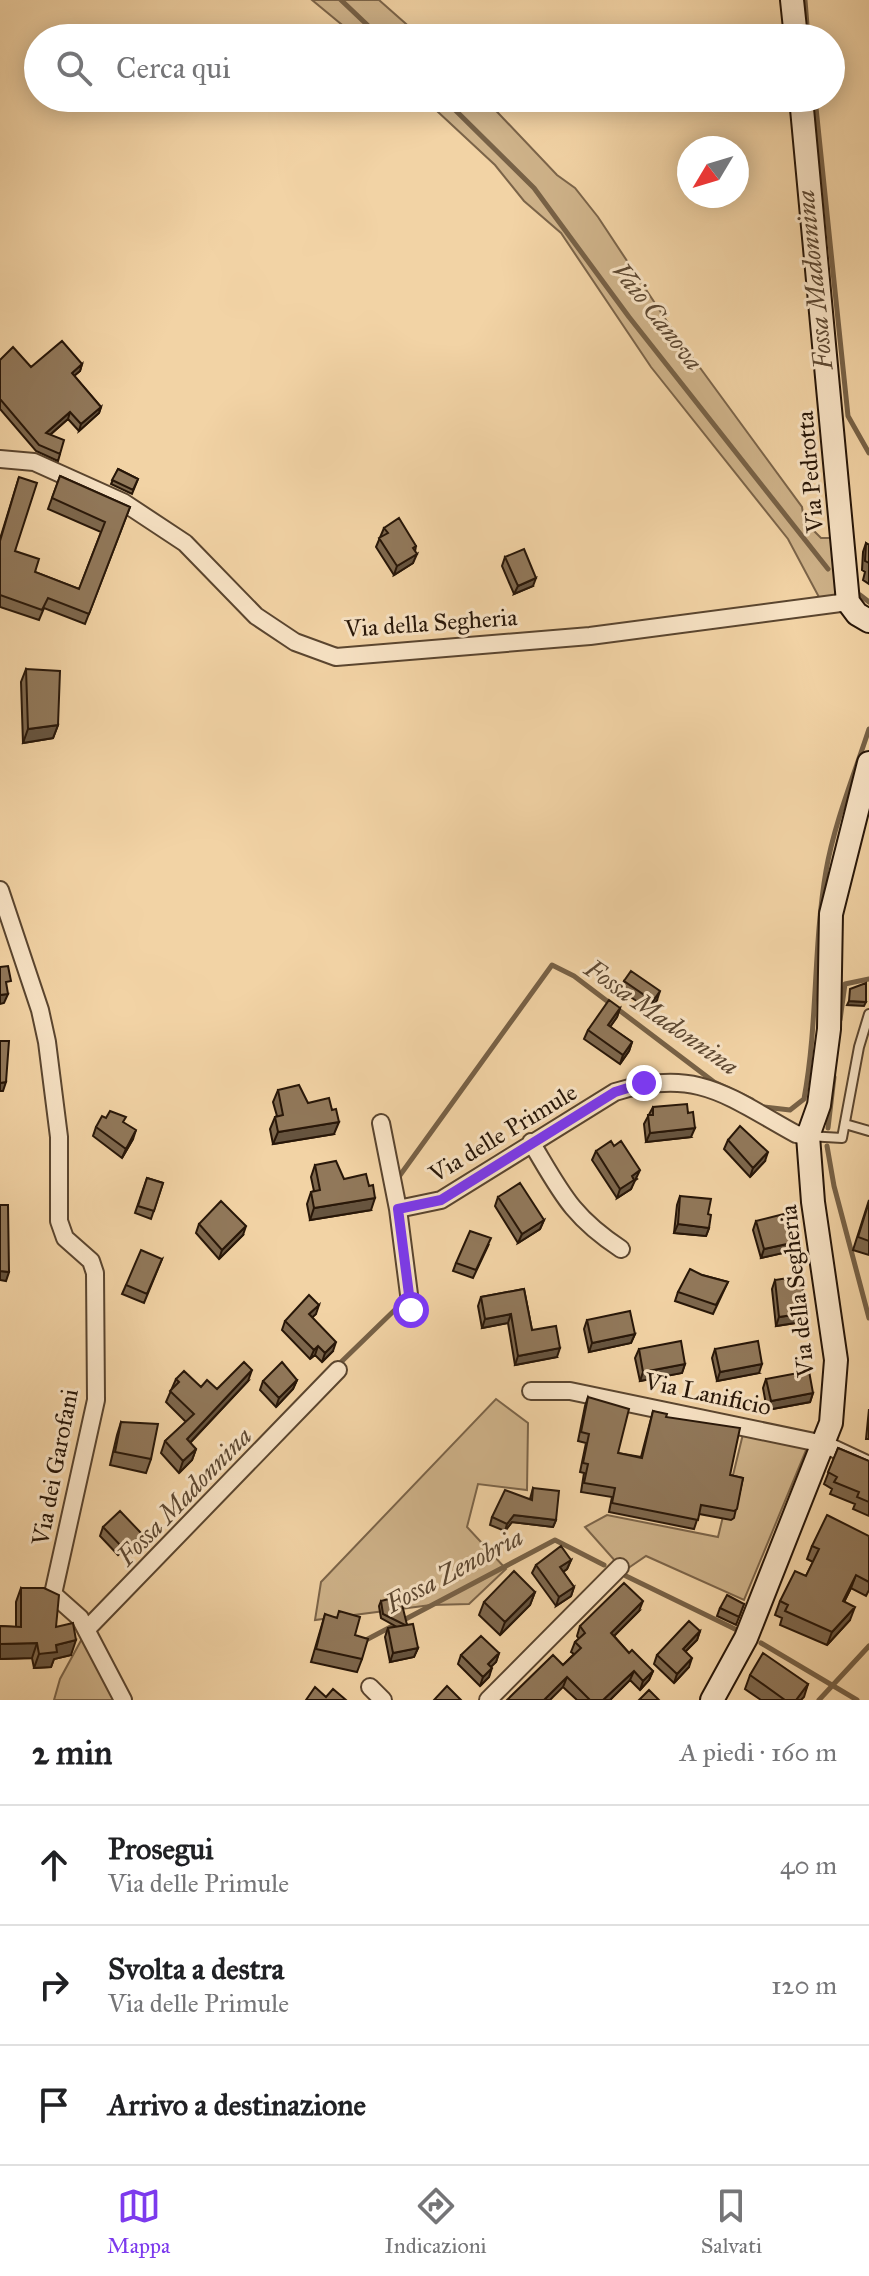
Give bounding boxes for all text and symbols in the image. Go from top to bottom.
search box [24,24,845,112]
icon: search [52,46,96,90]
text: Cerca qui [116,50,230,86]
north arrow [677,136,749,208]
water label: Fossa Madonnina [789,188,839,373]
water label: Vaio Canova [606,255,710,377]
street label: Via Pedrotta [790,409,830,535]
street label: Via della Segheria [343,602,519,644]
water label: Fossa Madonnina [578,951,745,1082]
route end [626,1065,662,1101]
street label: Via delle Primule [423,1077,582,1189]
street label: Via della Segheria [773,1203,821,1380]
route start [393,1292,429,1328]
street label: Via Lanificio [641,1366,774,1422]
street label: Via dei Garofani [25,1386,85,1549]
water label: Fossa Madonnina [109,1420,258,1573]
water label: Fossa Zenobria [379,1520,528,1620]
text: 2 min [32,1732,112,1773]
text: A piedi · 160 m [680,1736,837,1768]
text: Prosegui [108,1831,213,1867]
icon: ahead [32,1843,76,1887]
text: 40 m [780,1849,837,1881]
text: Via delle Primule [108,1867,289,1899]
text: Svolta a destra [108,1951,284,1987]
icon: right [32,1963,76,2007]
text: 120 m [771,1969,837,2001]
text: Via delle Primule [108,1987,289,2019]
icon: arrive [32,2083,76,2127]
text: Arrivo a destinazione [108,2087,366,2123]
tab: Mappa [107,2184,170,2259]
tab: Indicazioni [384,2184,487,2259]
tab: Salvati [701,2184,762,2259]

